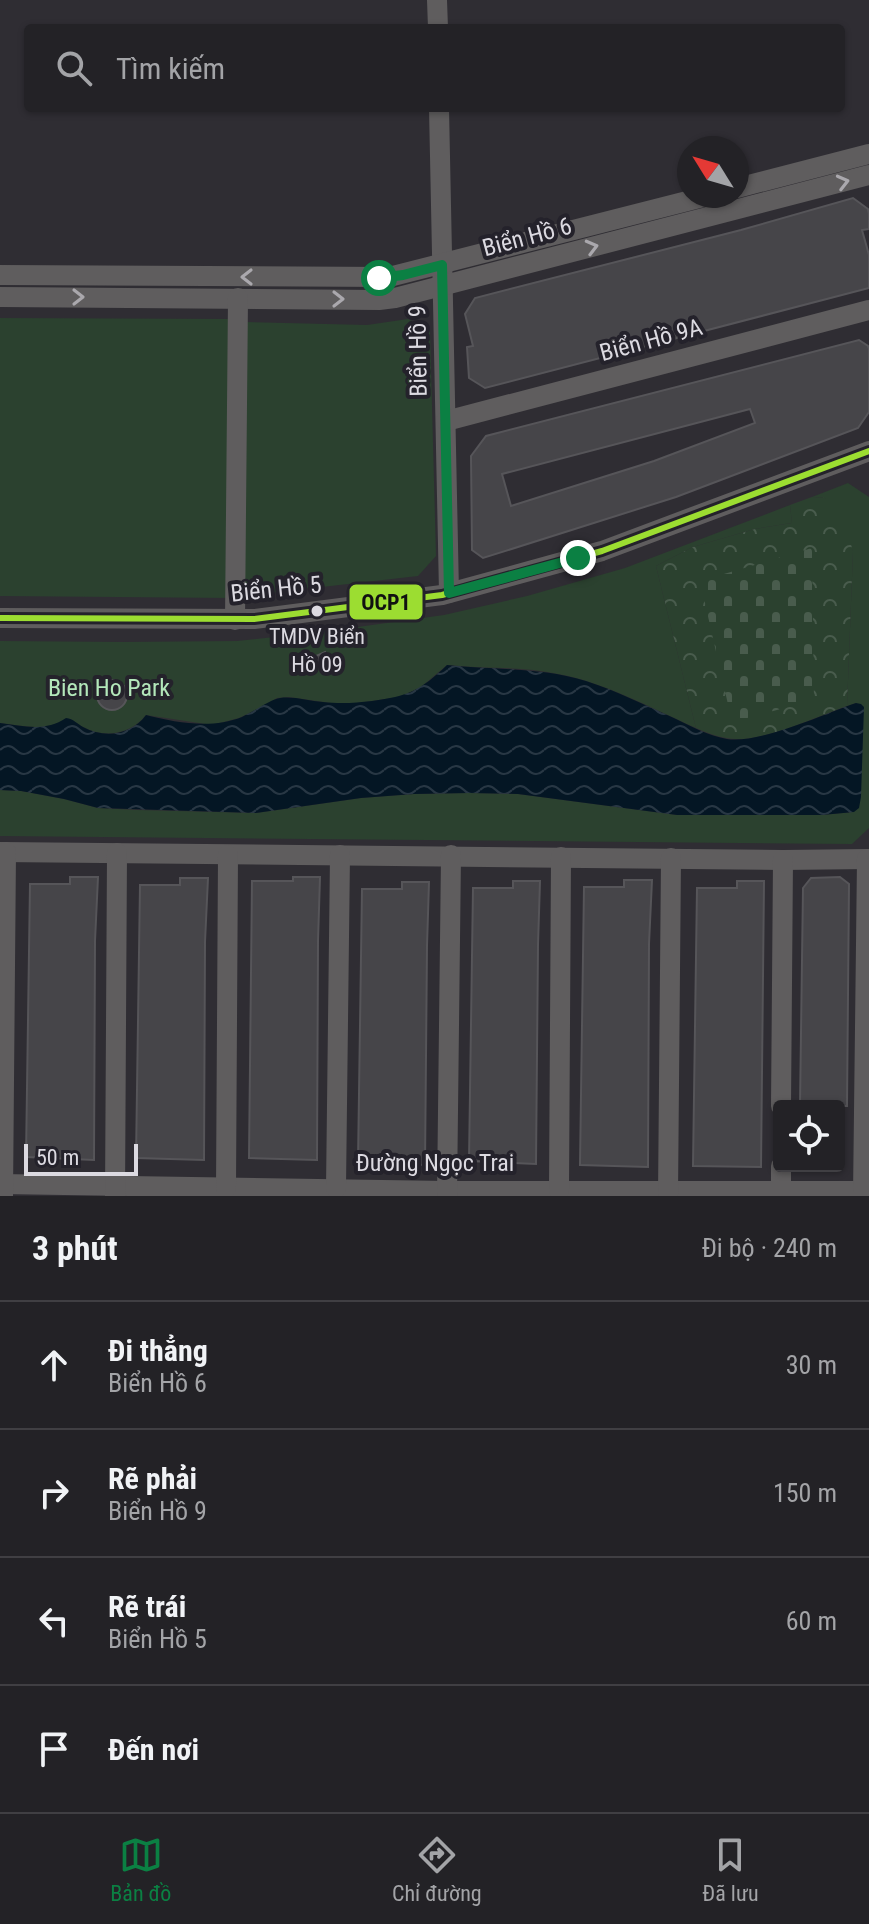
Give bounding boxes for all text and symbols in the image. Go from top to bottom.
search box [24,24,845,112]
icon: search [52,46,96,90]
text: Tìm kiếm [116,51,225,86]
north arrow [677,136,749,208]
one-way arrow [836,174,850,191]
street label: Biển Hồ 6 [479,212,575,262]
one-way arrow [584,240,598,257]
route start [361,260,397,296]
one-way arrow [240,268,253,286]
one-way arrow [72,288,85,306]
one-way arrow [332,290,345,308]
street label: Biển Hồ 9 [403,305,433,397]
street label: Biển Hồ 9A [597,313,706,367]
route end [560,540,596,576]
street label: Biển Hồ 5 [229,570,323,608]
line badge: OCP1 [348,583,424,621]
text: OCP1 [361,590,411,615]
marker: TMDV Biển Hồ 09 [309,603,325,619]
place label: TMDV Biển Hồ 09 [269,624,365,677]
park label: Bien Ho Park [48,674,170,702]
map controls [773,1100,845,1172]
button: locate [773,1100,845,1172]
scale bar [24,1140,138,1176]
text: 50 m [36,1145,79,1170]
street label: Đường Ngọc Trai [356,1149,514,1177]
text: 3 phút [32,1228,118,1268]
text: Đi bộ · 240 m [702,1233,837,1263]
text: Đi thẳng [108,1333,208,1368]
icon: ahead [32,1343,76,1387]
text: 30 m [786,1350,837,1380]
text: Biển Hồ 6 [108,1368,207,1398]
text: Rẽ phải [108,1461,197,1496]
icon: right [32,1471,76,1515]
text: 150 m [773,1478,837,1508]
text: Biển Hồ 9 [108,1496,207,1526]
text: Rẽ trái [108,1589,186,1624]
icon: left [32,1599,76,1643]
text: 60 m [786,1606,837,1636]
text: Biển Hồ 5 [108,1624,207,1654]
icon: arrive [32,1727,76,1771]
text: Đến nơi [108,1732,199,1767]
tab: Bản đồ [110,1833,171,1906]
tab: Chỉ đường [392,1833,482,1906]
tab: Đã lưu [702,1833,759,1906]

